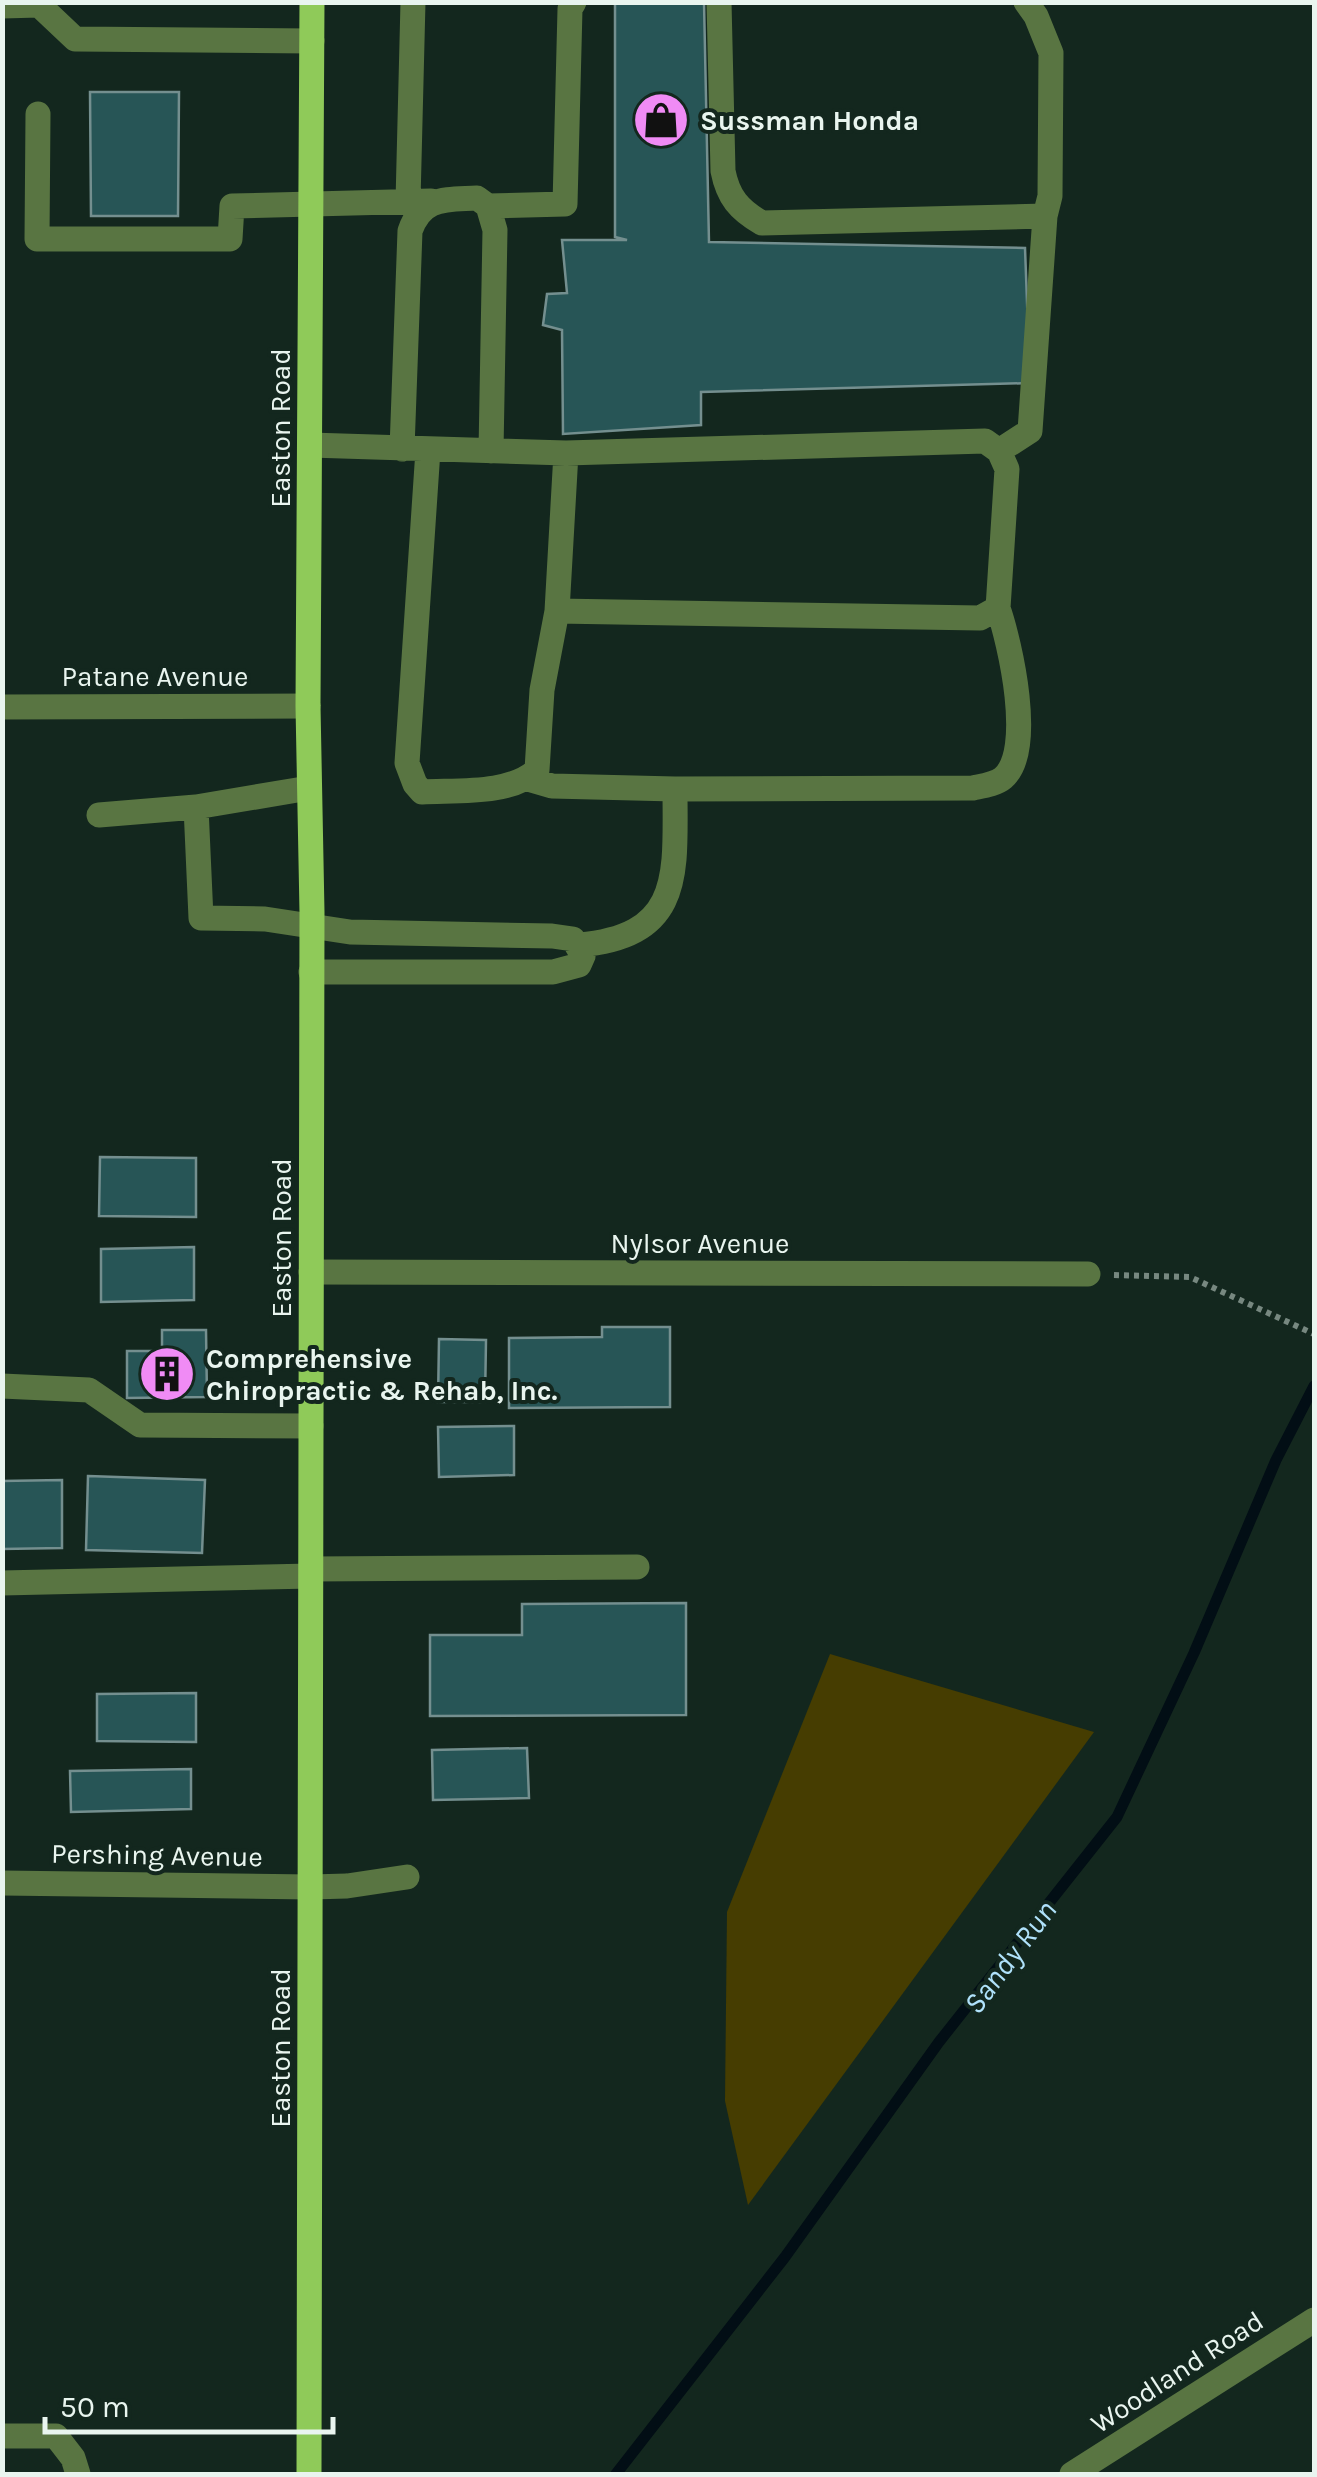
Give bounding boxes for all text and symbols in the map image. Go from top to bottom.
shop icon: Sussman Honda [631,90,691,150]
place label: Sussman Honda [700,104,919,137]
street label: Easton Road [264,348,297,508]
street label: Patane Avenue [62,660,248,693]
street label: Easton Road [265,1158,298,1318]
street label: Nylsor Avenue [611,1227,789,1260]
place label: Comprehensive Chiropractic & Rehab, Inc. [206,1342,558,1407]
building icon: Comprehensive Chiropractic & Rehab, Inc. [137,1344,197,1404]
street label: Pershing Avenue [51,1837,263,1873]
water label: Sandy Run [956,1893,1064,2021]
street label: Easton Road [264,1968,297,2128]
street label: Woodland Road [1084,2304,1270,2440]
scale bar [45,2372,332,2434]
text: 50 m [60,2389,130,2425]

